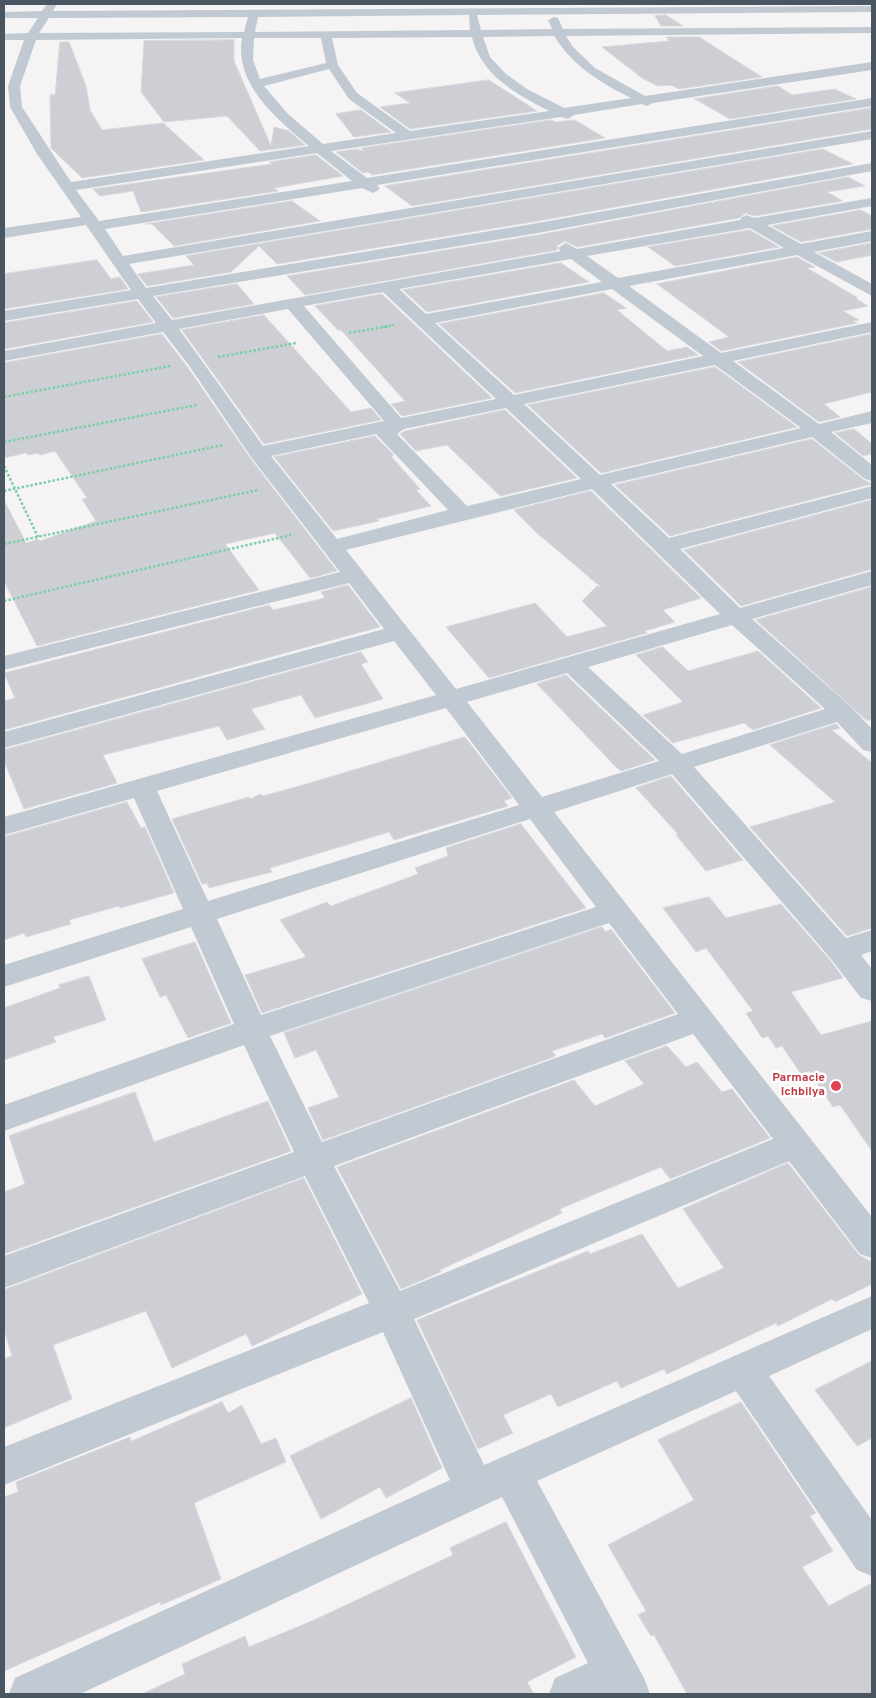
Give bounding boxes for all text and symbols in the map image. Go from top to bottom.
place label: Parmacie Ichbilya [772,1072,825,1100]
marker: Parmacie Ichbilya [829,1079,843,1093]

